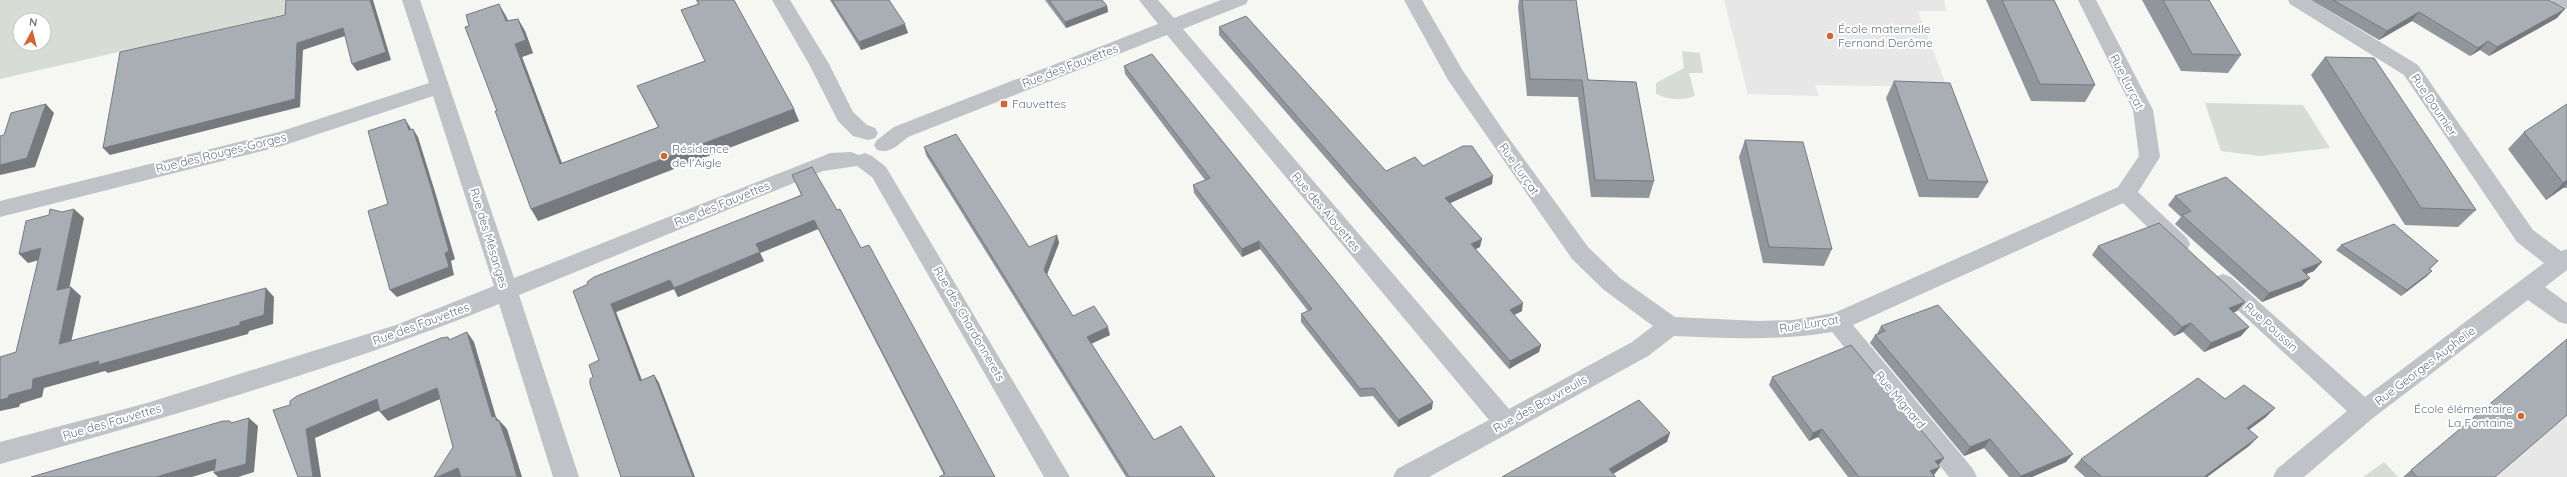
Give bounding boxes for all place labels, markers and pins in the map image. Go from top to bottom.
place label: École maternelle Fernand Derôme [1838,21,1933,50]
marker: École maternelle Fernand Derôme [1825,31,1835,41]
place label: Fauvettes [1012,96,1066,111]
marker: Fauvettes [999,99,1009,109]
place label: Résidence de l'Aigle [672,141,729,170]
marker: Résidence de l'Aigle [659,151,669,161]
place label: École élémentaire La Fontaine [2414,401,2513,430]
marker: École élémentaire La Fontaine [2516,411,2526,421]

